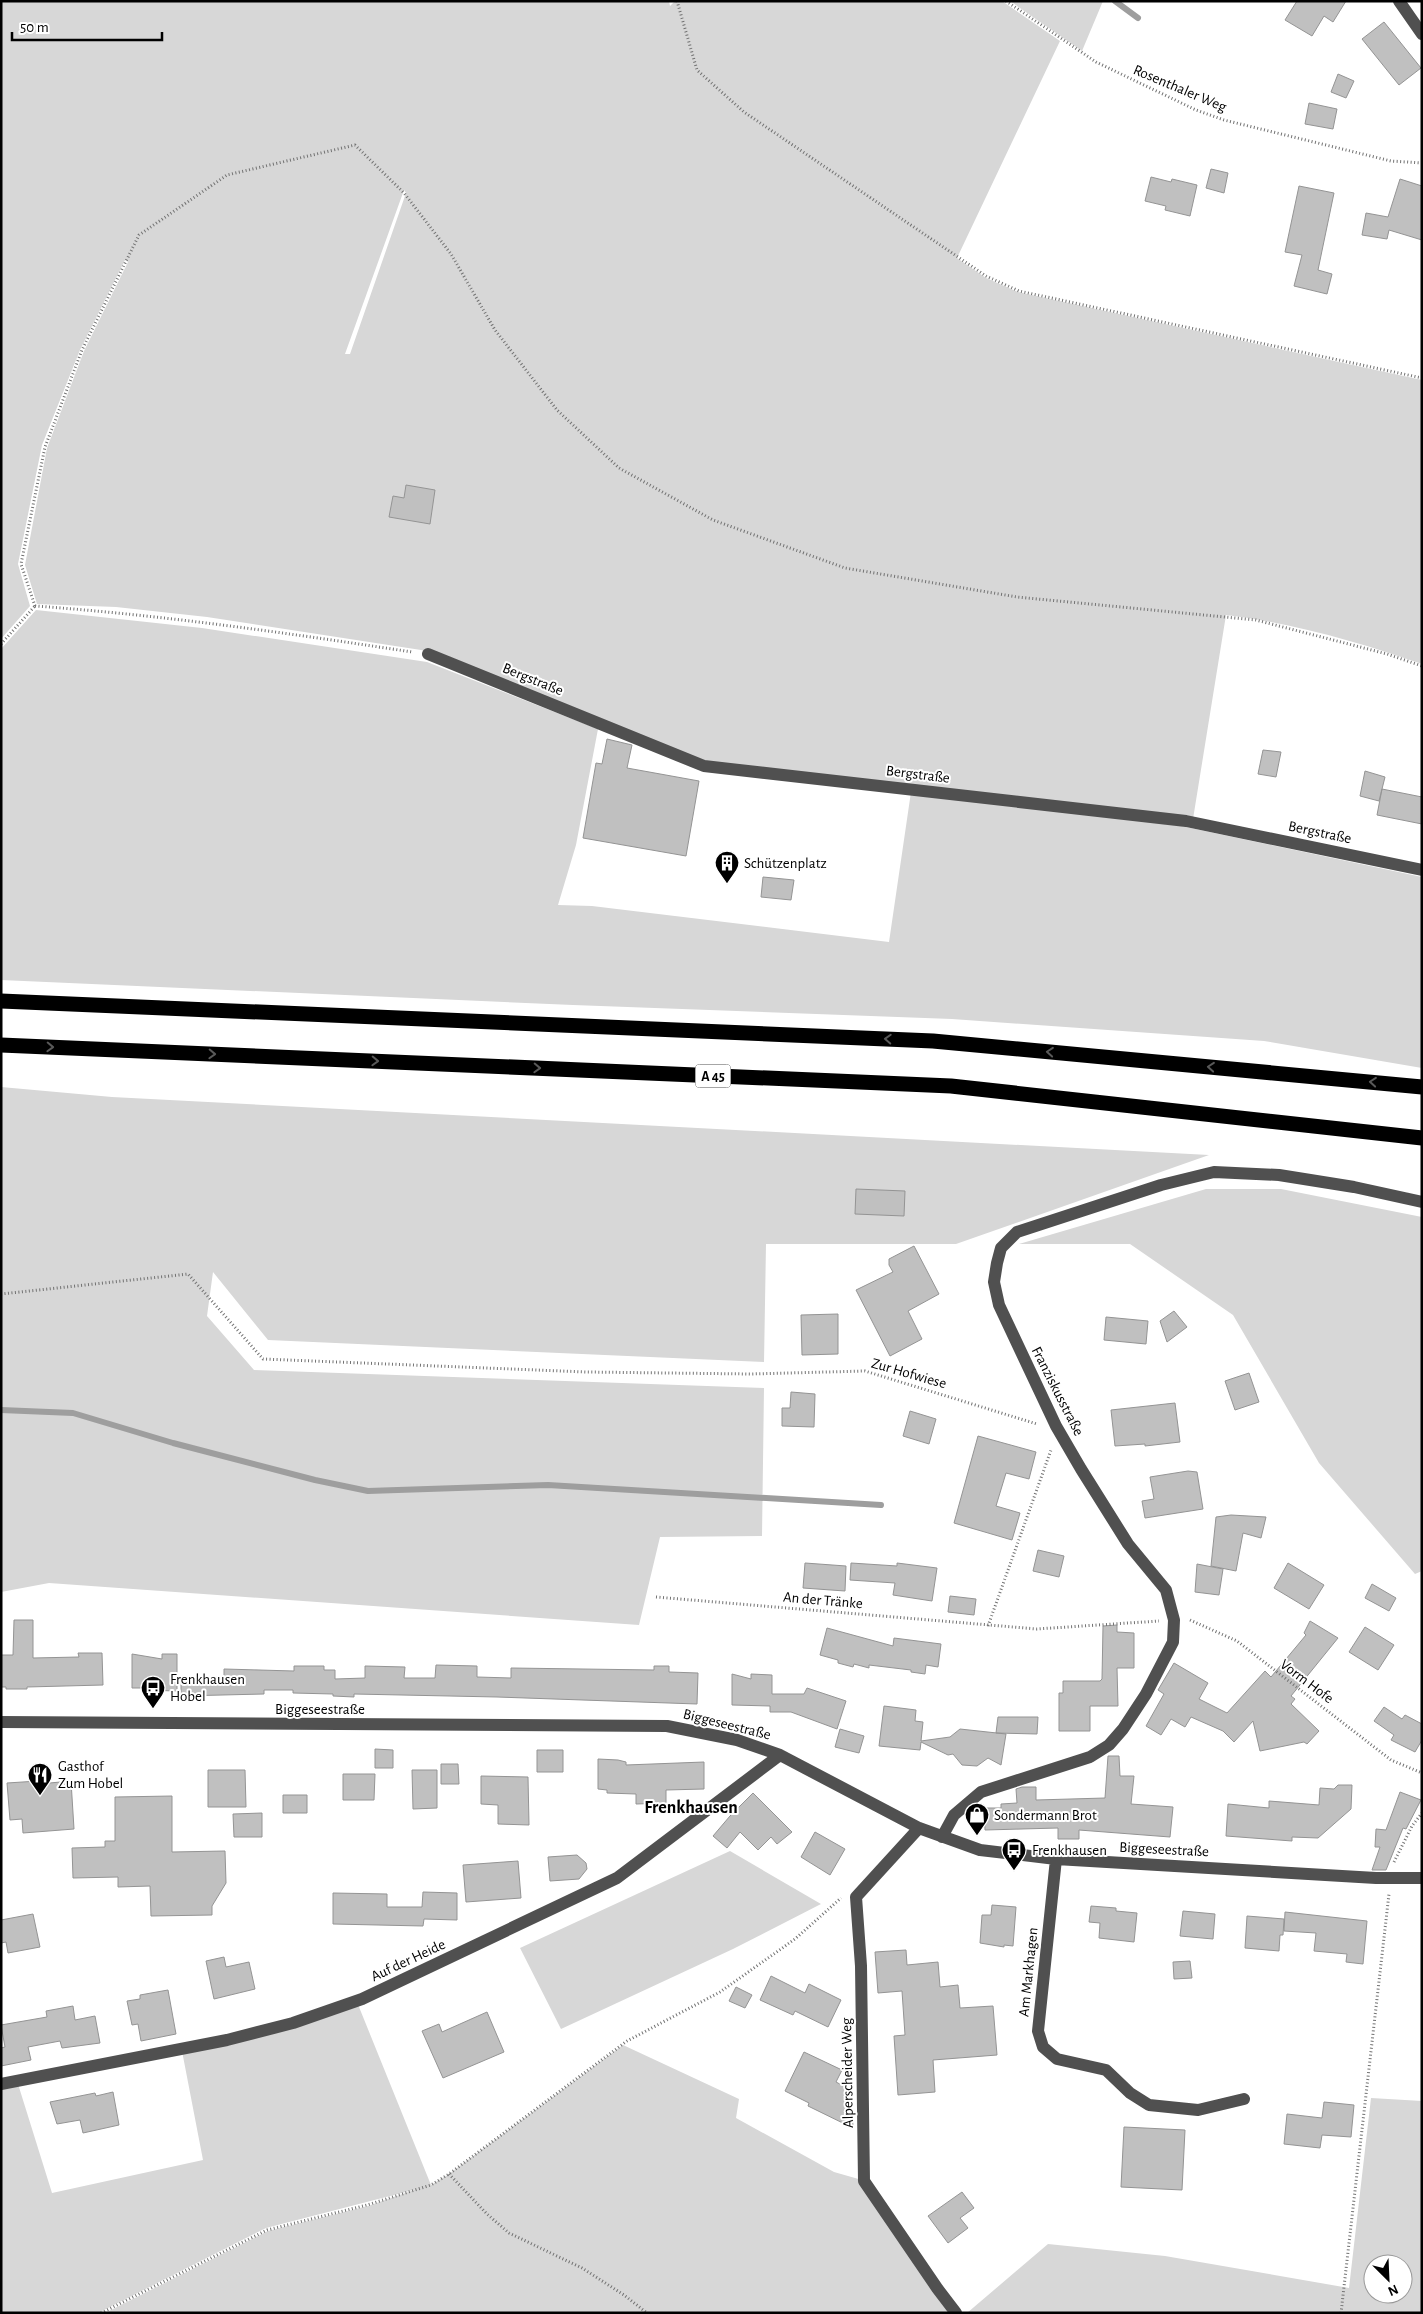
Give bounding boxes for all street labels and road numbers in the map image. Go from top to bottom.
street label: Rosenthaler Weg [1131,62,1229,115]
street label: Bergstraße [500,660,565,698]
street label: Bergstraße [885,763,951,786]
street label: Bergstraße [1287,818,1353,847]
road number: A 45 [696,1064,730,1088]
street label: Franziskusstraße [1029,1344,1086,1438]
street label: Zur Hofwiese [870,1356,948,1391]
street label: An der Tränke [783,1590,863,1611]
street label: Vorm Hofe [1277,1657,1336,1706]
street label: Biggeseestraße [275,1702,365,1717]
street label: Biggeseestraße [682,1706,772,1743]
street label: Biggeseestraße [1119,1840,1209,1859]
street label: Am Markhagen [1016,1927,1041,2018]
street label: Auf der Heide [369,1937,448,1984]
street label: Alperscheider Weg [839,2017,856,2128]

